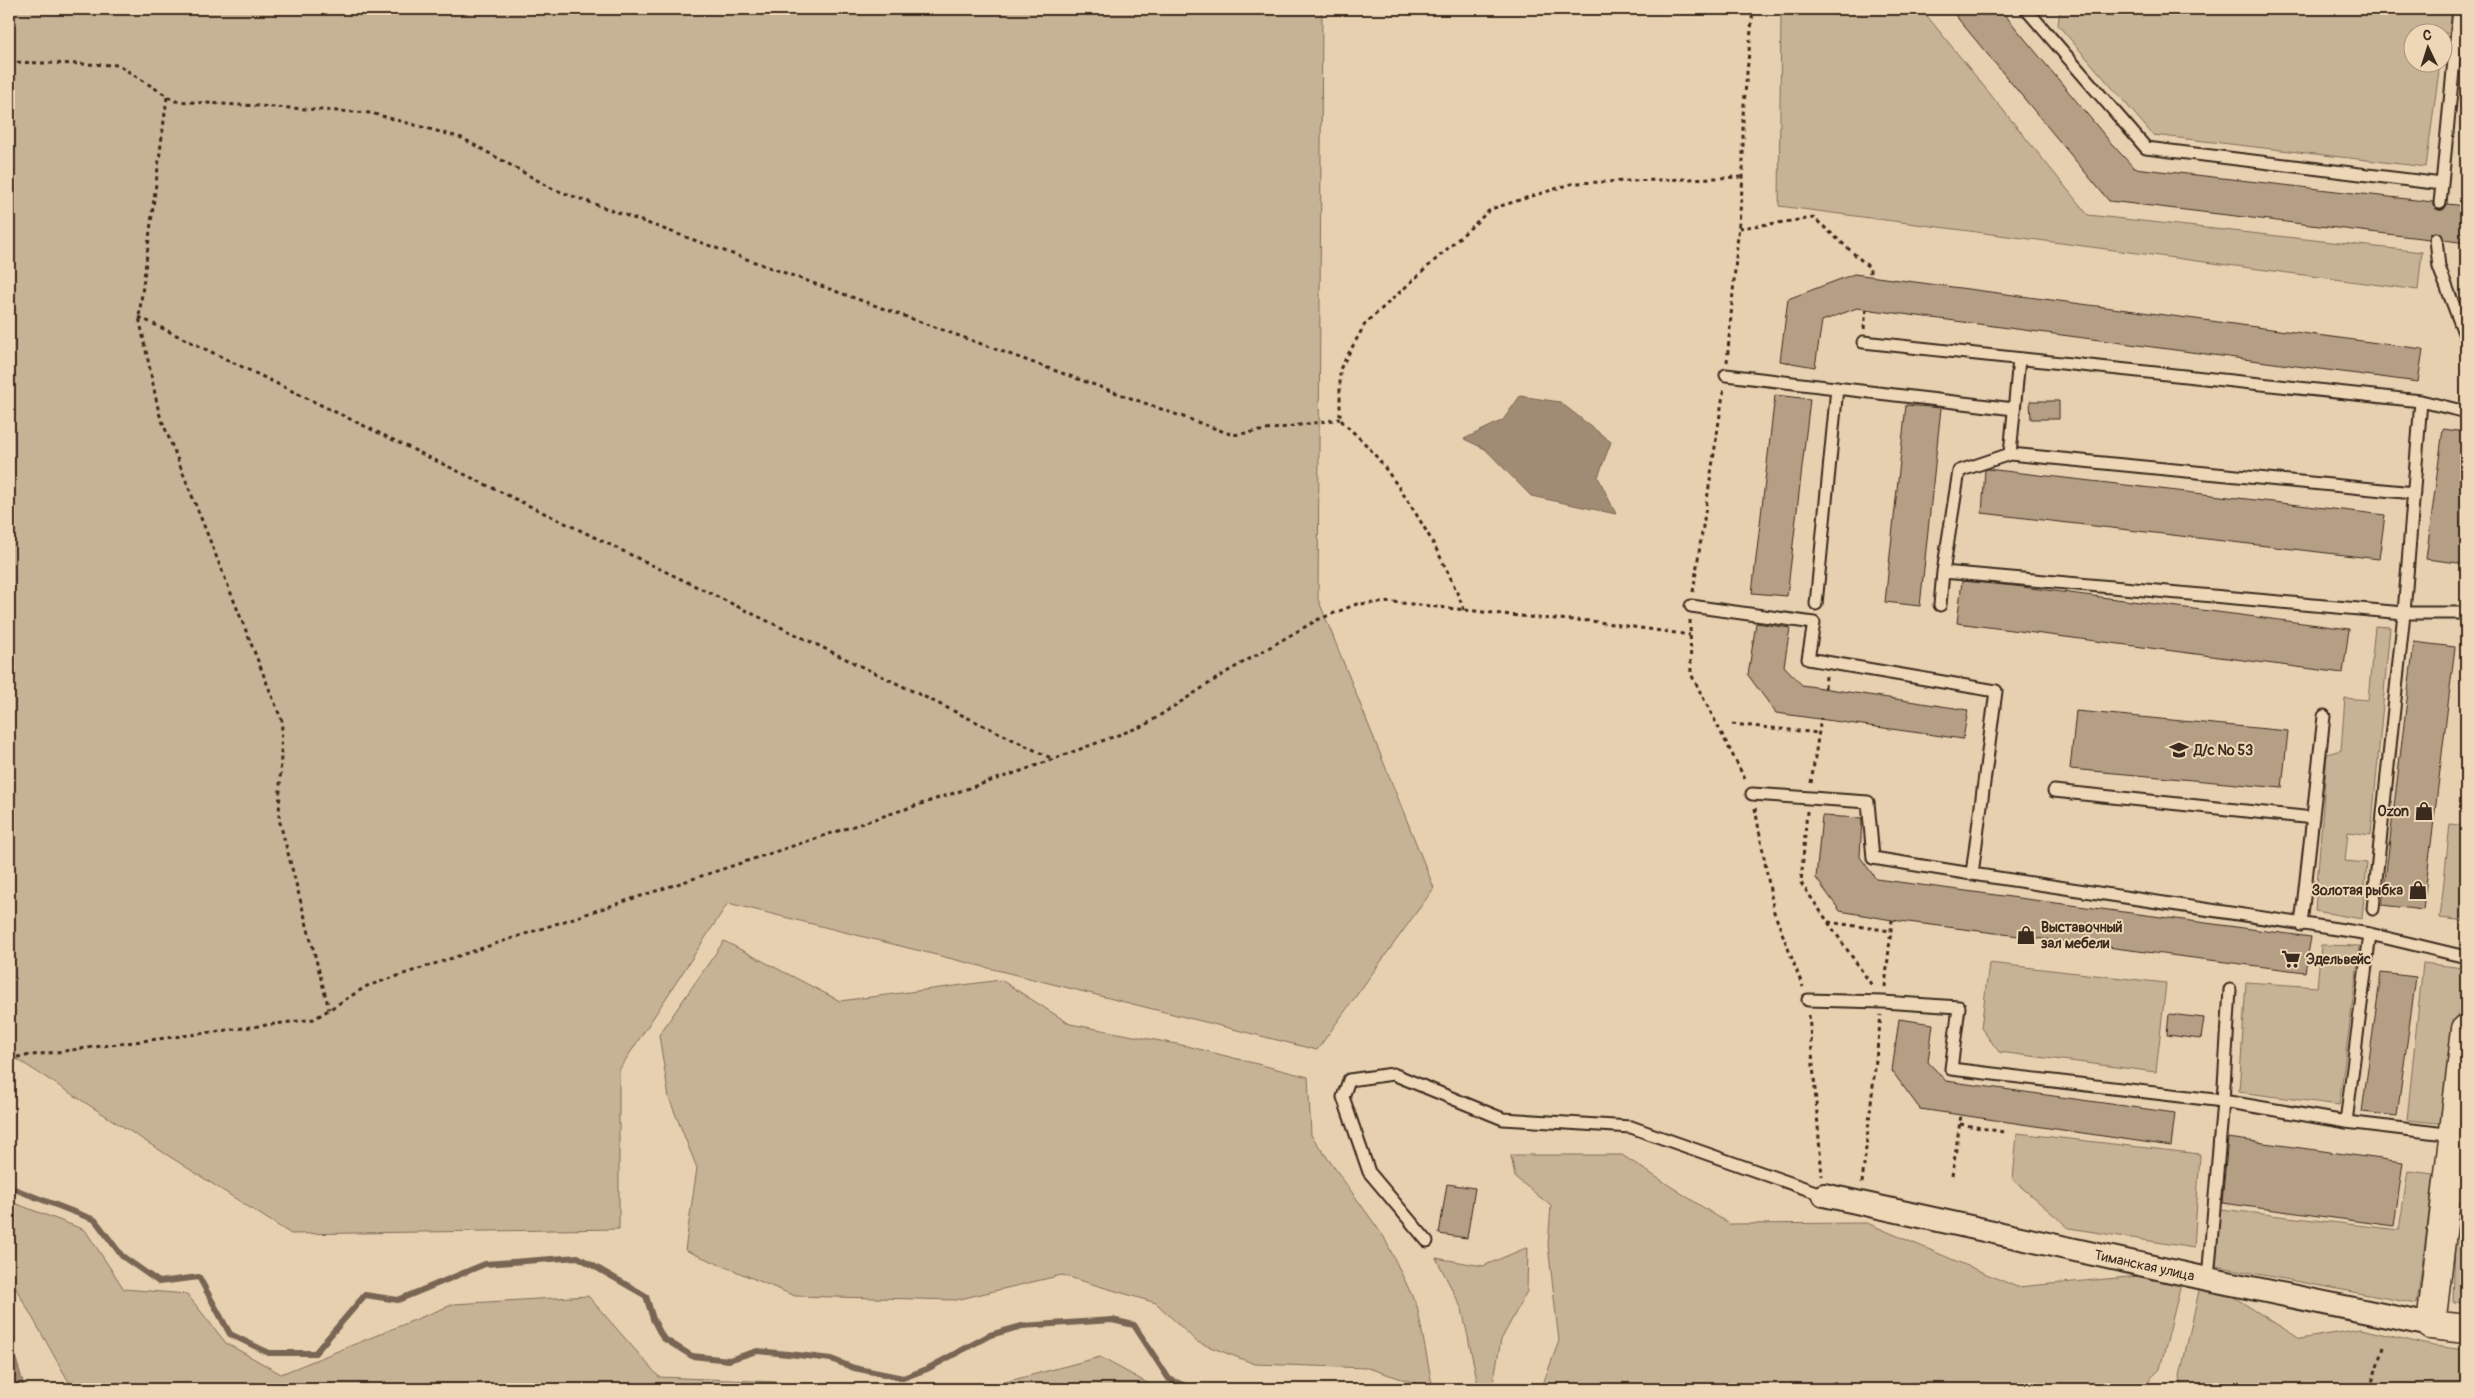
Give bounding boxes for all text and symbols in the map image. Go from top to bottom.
north arrow [2402,22,2452,72]
text: С [2422,27,2432,44]
school or university icon: Д/с № 53 [2168,739,2190,761]
place label: Д/с № 53 [2193,742,2253,759]
shop icon: Ozon [2413,800,2435,822]
place label: Ozon [2378,803,2409,820]
shop icon: Золотая рыбка [2407,879,2429,901]
place label: Золотая рыбка [2312,882,2403,899]
place label: Выставочный зал мебели [2041,919,2123,952]
shop icon: Выставочный зал мебели [2015,924,2037,946]
supermarket icon: Эдельвейс [2280,948,2302,970]
place label: Эдельвейс [2306,951,2371,968]
street label: Тиманская улица [2093,1246,2196,1284]

